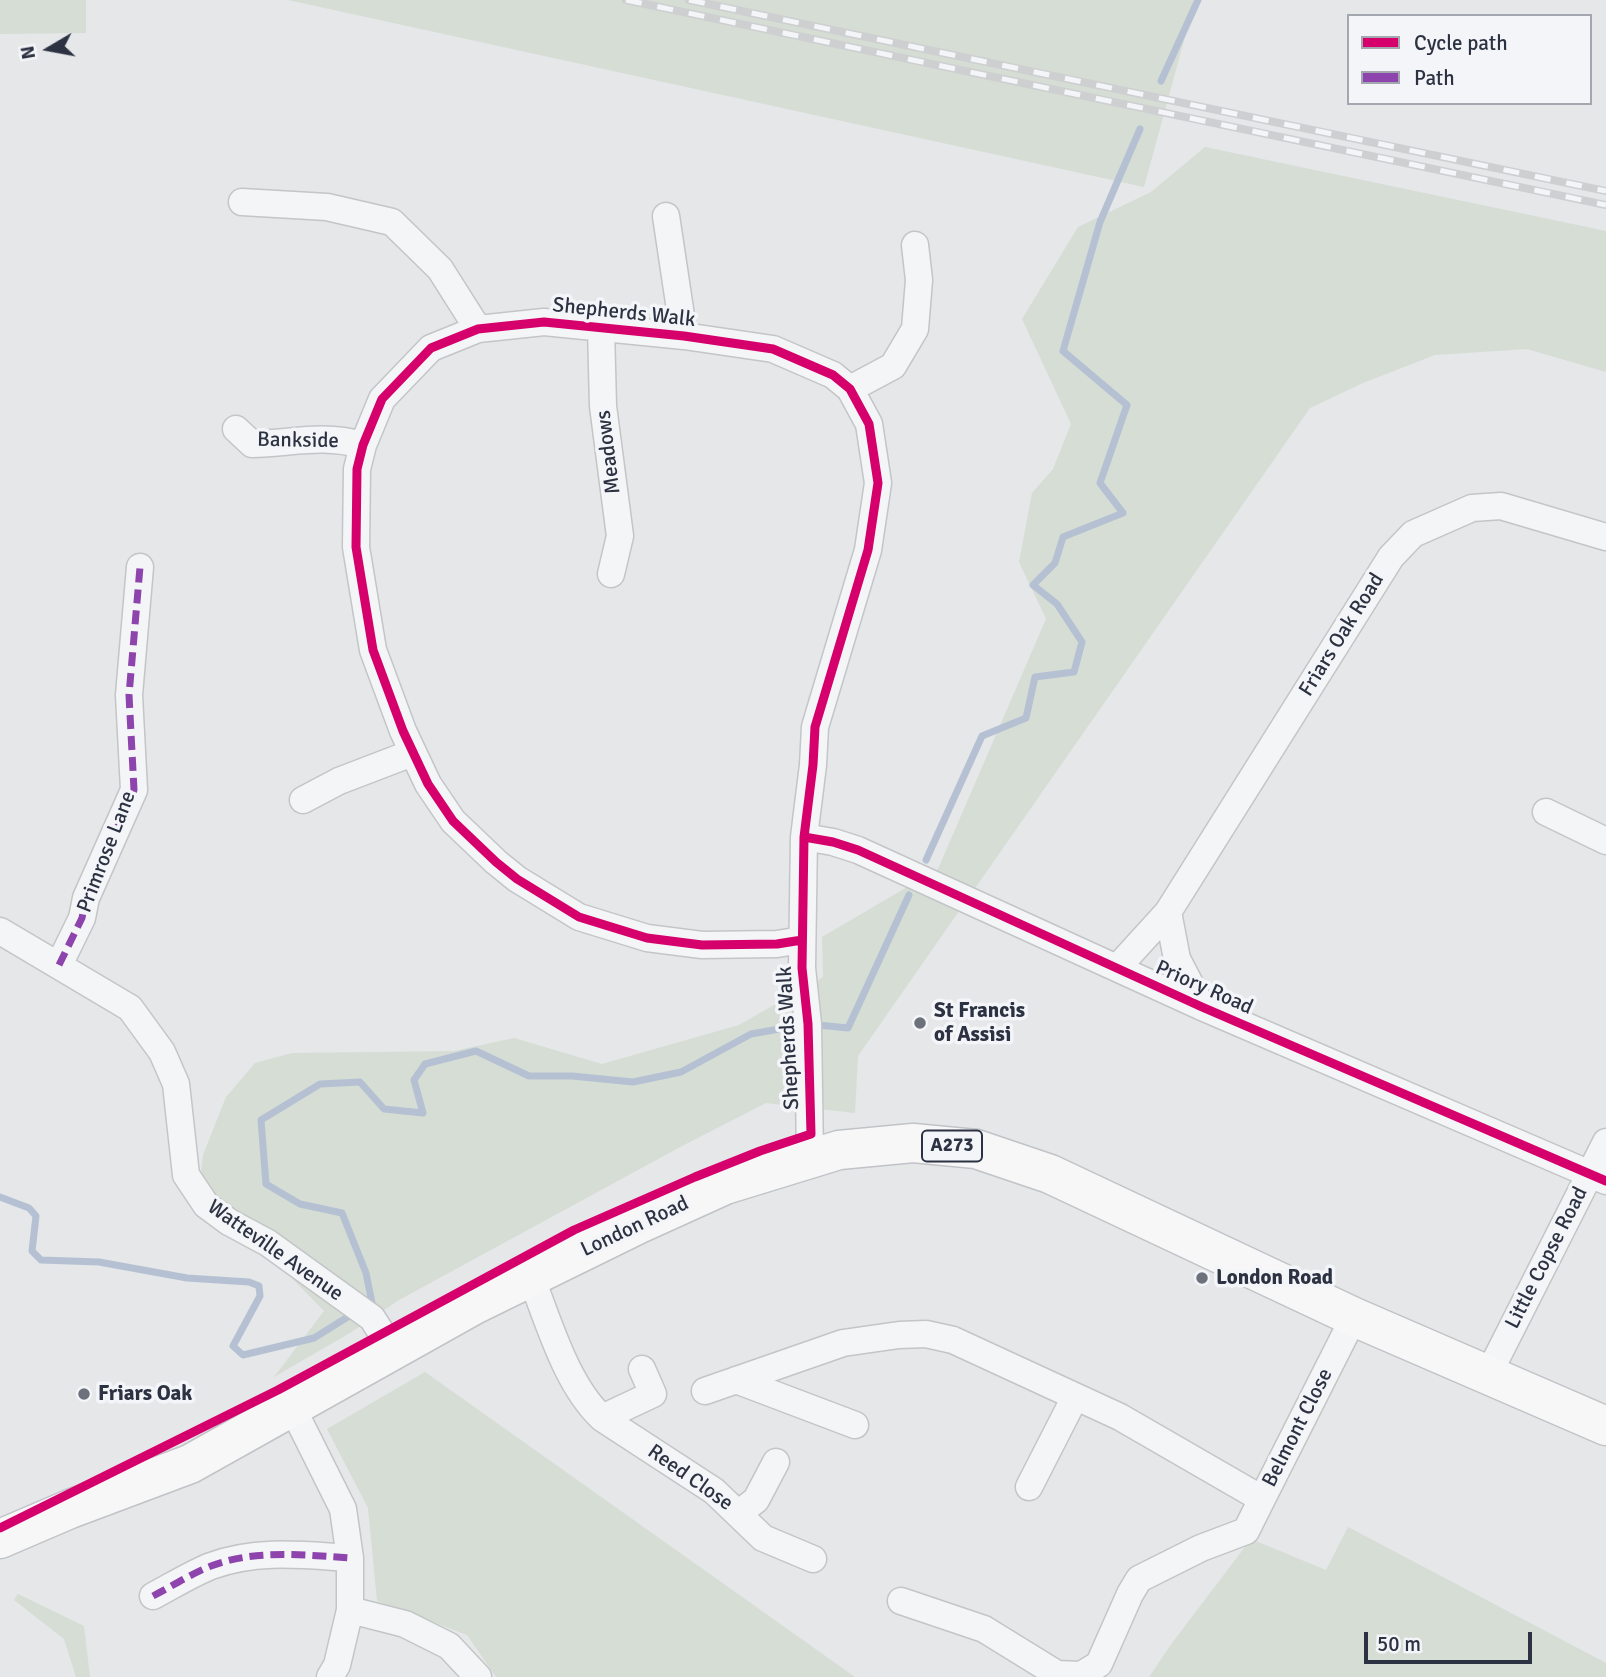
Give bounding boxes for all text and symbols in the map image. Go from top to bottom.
north arrow [14,14,84,84]
legend [1347,14,1592,105]
text: Cycle path [1414,30,1508,56]
text: N [15,44,41,61]
text: Path [1414,65,1455,91]
street label: Shepherds Walk [551,293,697,333]
street label: Meadows [591,409,627,495]
street label: Bankside [257,428,339,454]
street label: Friars Oak Road [1294,569,1390,701]
street label: Primrose Lane [72,788,142,916]
street label: Priory Road [1151,955,1257,1021]
street label: Shepherds Walk [773,966,805,1110]
place label: St Francis of Assisi [934,998,1025,1048]
marker: St Francis of Assisi [912,1015,928,1031]
road number: A273 [922,1130,982,1162]
street label: Little Copse Road [1500,1183,1594,1333]
street label: London Road [577,1191,693,1263]
street label: Watteville Avenue [202,1195,348,1307]
place label: London Road [1216,1265,1333,1291]
marker: London Road [1194,1270,1210,1286]
street label: Belmont Close [1257,1364,1339,1492]
place label: Friars Oak [98,1381,192,1407]
marker: Friars Oak [76,1386,92,1402]
street label: Reed Close [642,1439,738,1517]
scale bar [1368,1618,1536,1662]
text: 50 m [1377,1631,1421,1657]

